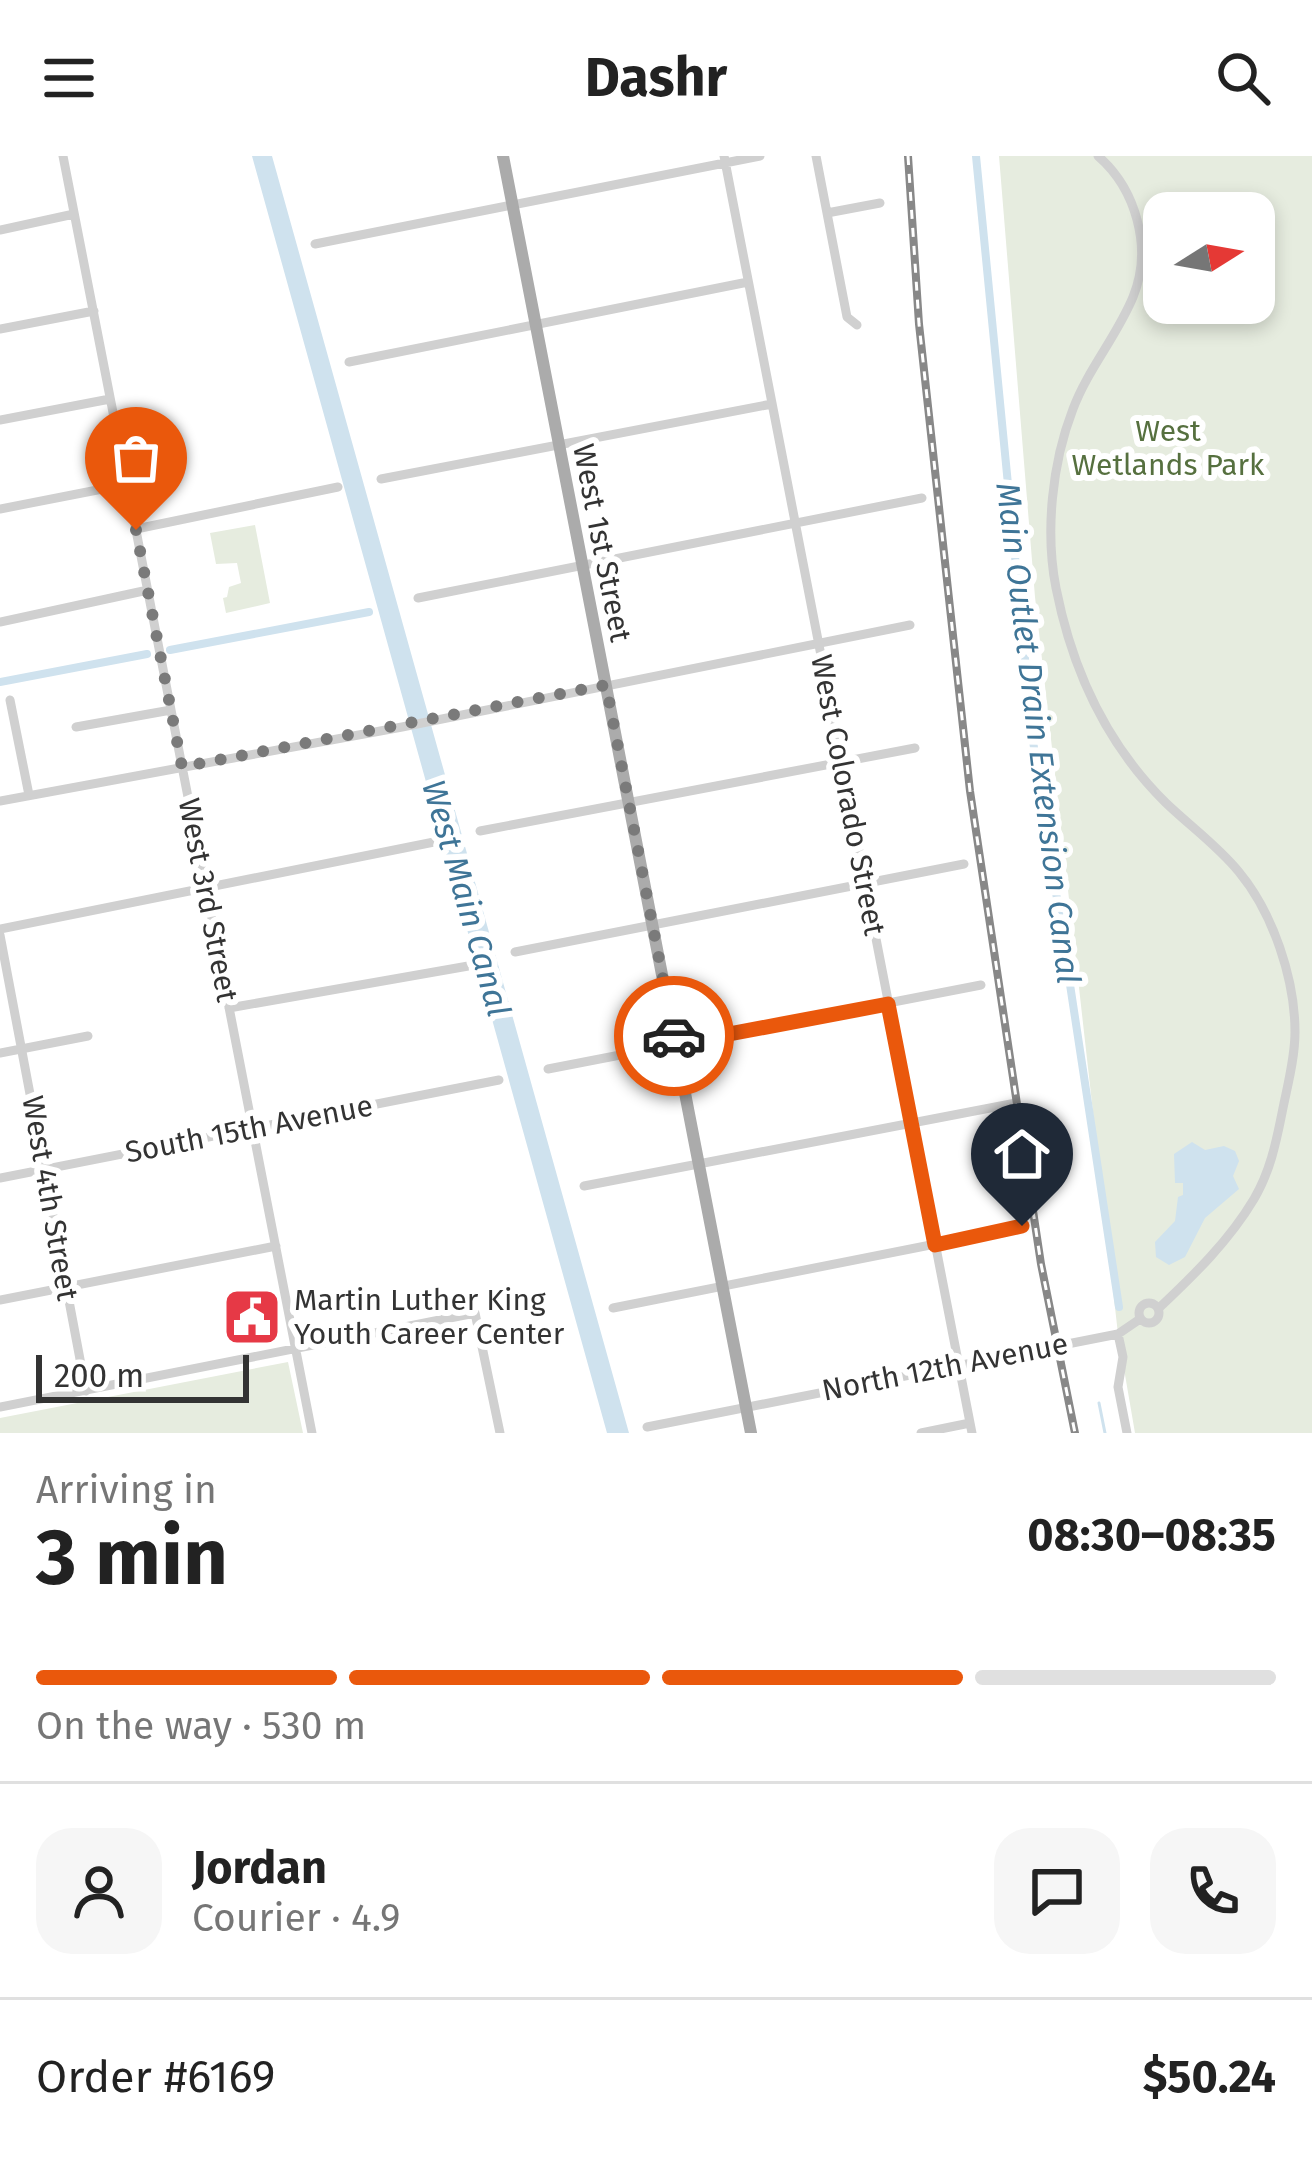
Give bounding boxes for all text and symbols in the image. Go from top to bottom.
icon: menu [36,45,102,111]
icon: search [1210,45,1276,111]
text: Dashr [585,46,727,110]
north arrow [1143,192,1275,324]
map controls [1143,192,1275,324]
pin [85,407,187,530]
park label: West Wetlands Park [1072,413,1265,483]
icon: bag [103,425,169,491]
street label: West 1st Street [565,441,639,645]
water label: Main Outlet Drain Extension Canal [987,480,1089,986]
street label: West Colorado Street [803,652,893,939]
water label: West Main Canal [413,775,519,1021]
street label: West 3rd Street [171,795,245,1005]
courier [614,976,734,1096]
icon: car [641,1003,707,1069]
street label: South 15th Avenue [122,1087,376,1171]
street label: West 4th Street [14,1093,86,1303]
pin [971,1103,1073,1226]
icon: home [989,1121,1055,1187]
place label: Martin Luther King Youth Career Center [294,1282,565,1352]
public building icon: Martin Luther King Youth Career Center [221,1286,283,1348]
street label: North 12th Avenue [819,1326,1071,1408]
scale bar [36,1349,249,1402]
text: 200 m [54,1356,144,1396]
text: Arriving in [36,1467,217,1513]
text: 08:30–08:35 [1027,1508,1276,1562]
text: 3 min [36,1511,228,1605]
text: On the way · 530 m [36,1703,366,1749]
button: person [36,1828,162,1954]
button: chat [994,1828,1120,1954]
button: phone [1150,1828,1276,1954]
text: Jordan [192,1841,327,1895]
text: Courier · 4.9 [192,1895,401,1941]
text: Order #6169 [36,2050,275,2104]
text: $50.24 [1143,2050,1276,2104]

